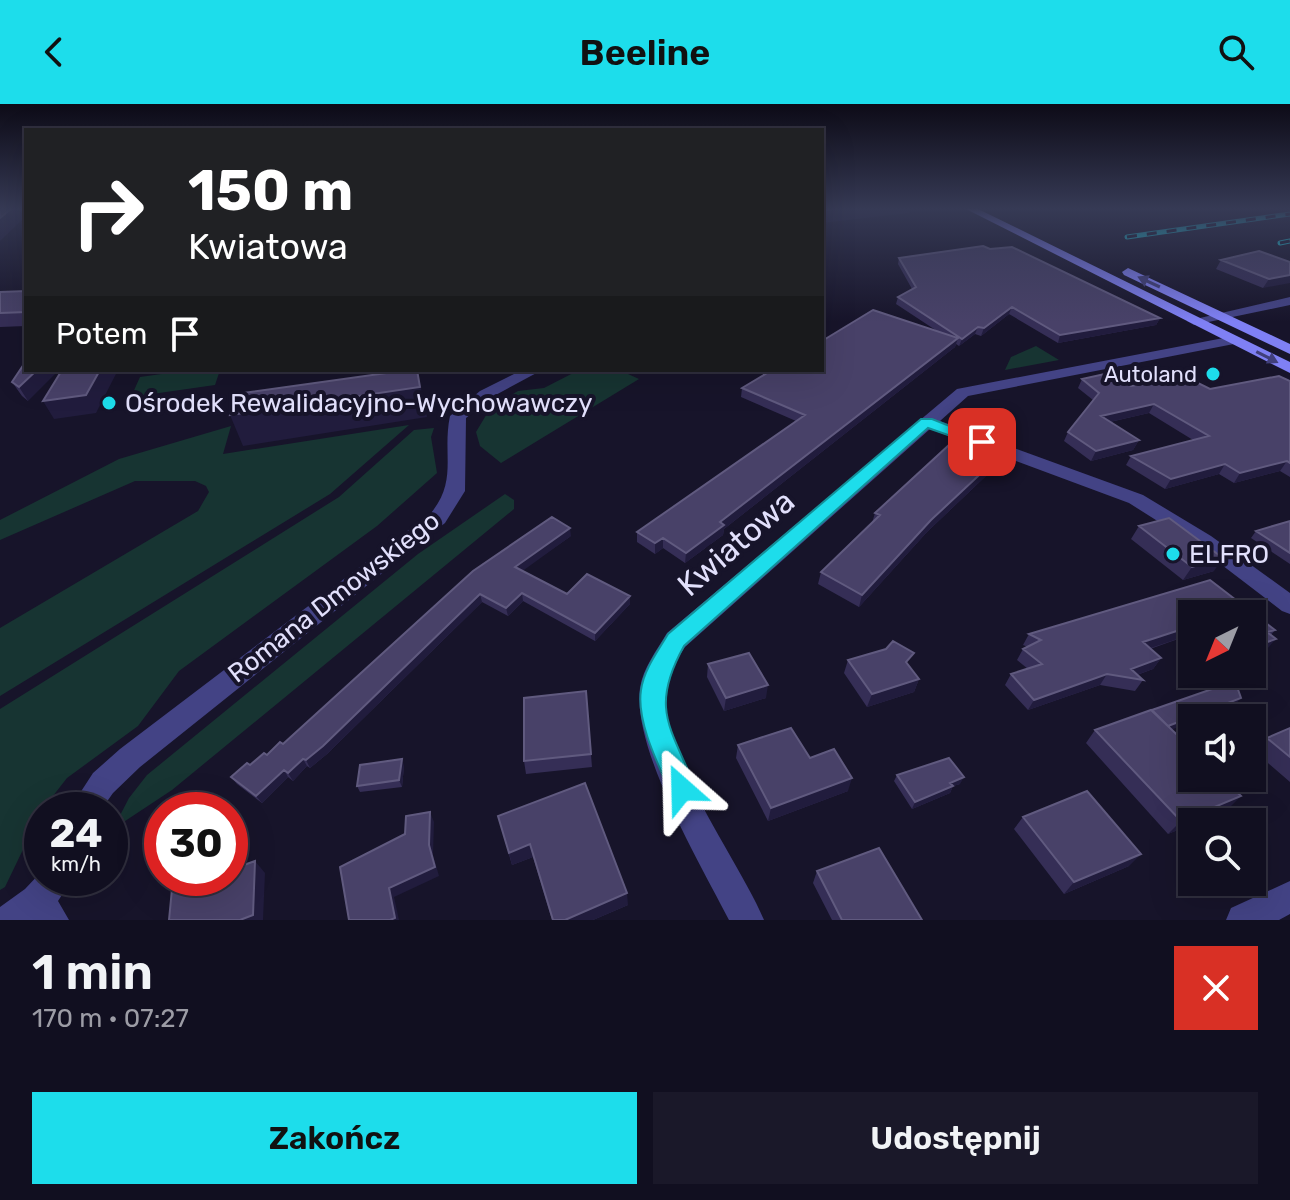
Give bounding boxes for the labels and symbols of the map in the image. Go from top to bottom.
one-way arrow [1137,275,1161,289]
one-way arrow [1256,350,1279,363]
place label: Autoland [1104,361,1197,388]
marker: Autoland [1204,365,1222,383]
place label: Ośrodek Rewalidacyjno-Wychowawczy [125,388,593,419]
marker: Ośrodek Rewalidacyjno-Wychowawczy [100,394,118,412]
pin [948,408,1016,476]
street label: Kwiatowa [670,482,802,604]
street label: Romana Dmowskiego [222,505,446,689]
place label: ELFRO [1189,539,1269,570]
marker: ELFRO [1164,545,1182,563]
north arrow [1178,600,1266,688]
position arrow [640,747,724,831]
speed limit sign: 30 [144,792,248,896]

